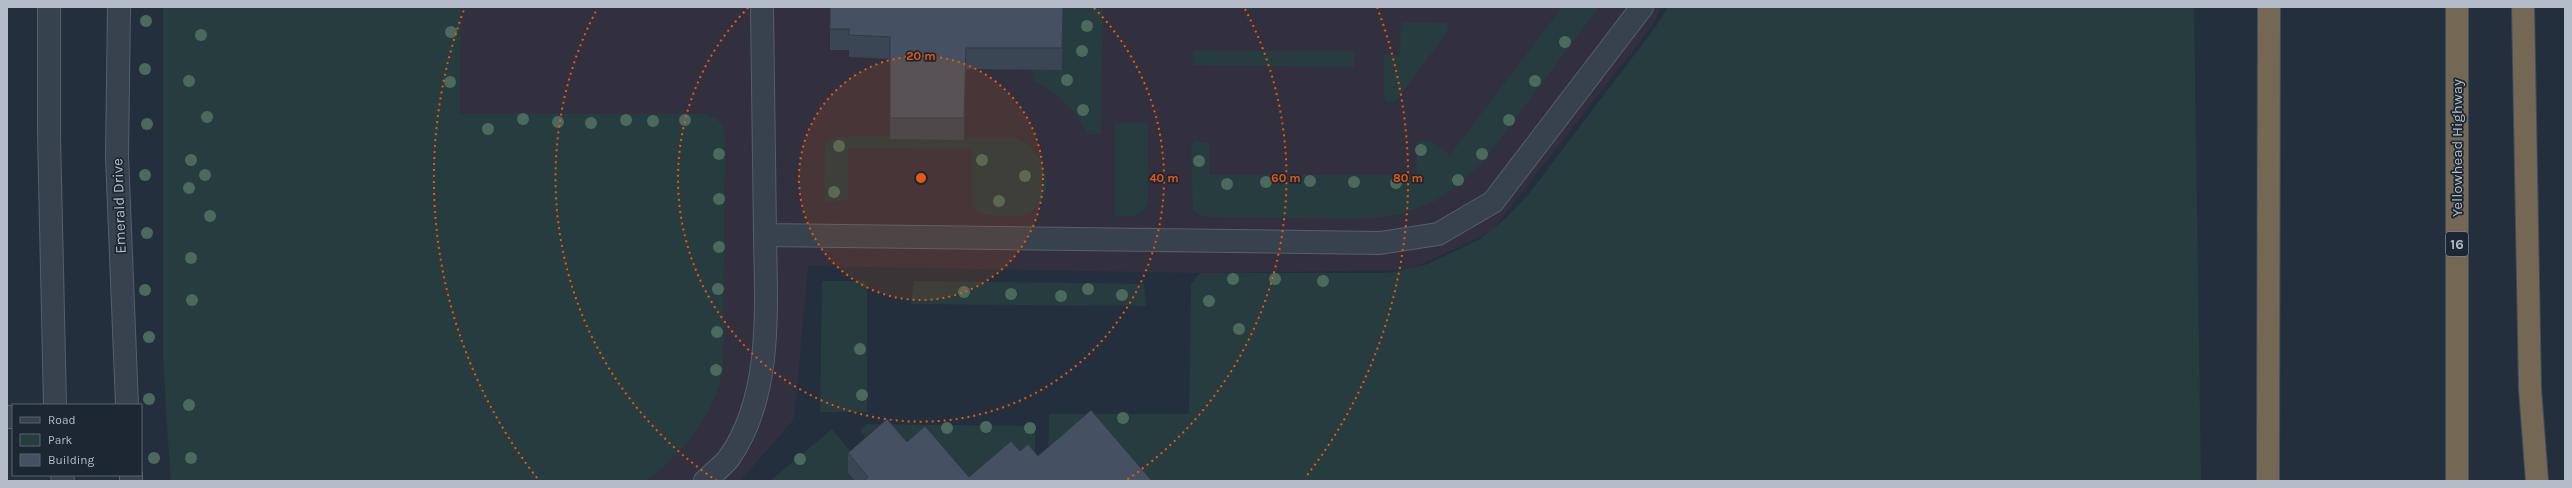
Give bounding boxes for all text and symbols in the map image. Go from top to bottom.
text: 20 m [906,49,936,63]
street label: Yellowhead Highway [2448,79,2466,217]
street label: Emerald Drive [108,158,130,254]
centre of rings [914,171,928,185]
text: 40 m [1149,171,1179,185]
text: 60 m [1271,171,1301,185]
text: 80 m [1393,171,1423,185]
road number: 16 [2446,232,2468,256]
legend [12,404,142,476]
text: Road [48,413,76,427]
text: Park [48,433,73,447]
text: Building [48,453,95,467]

